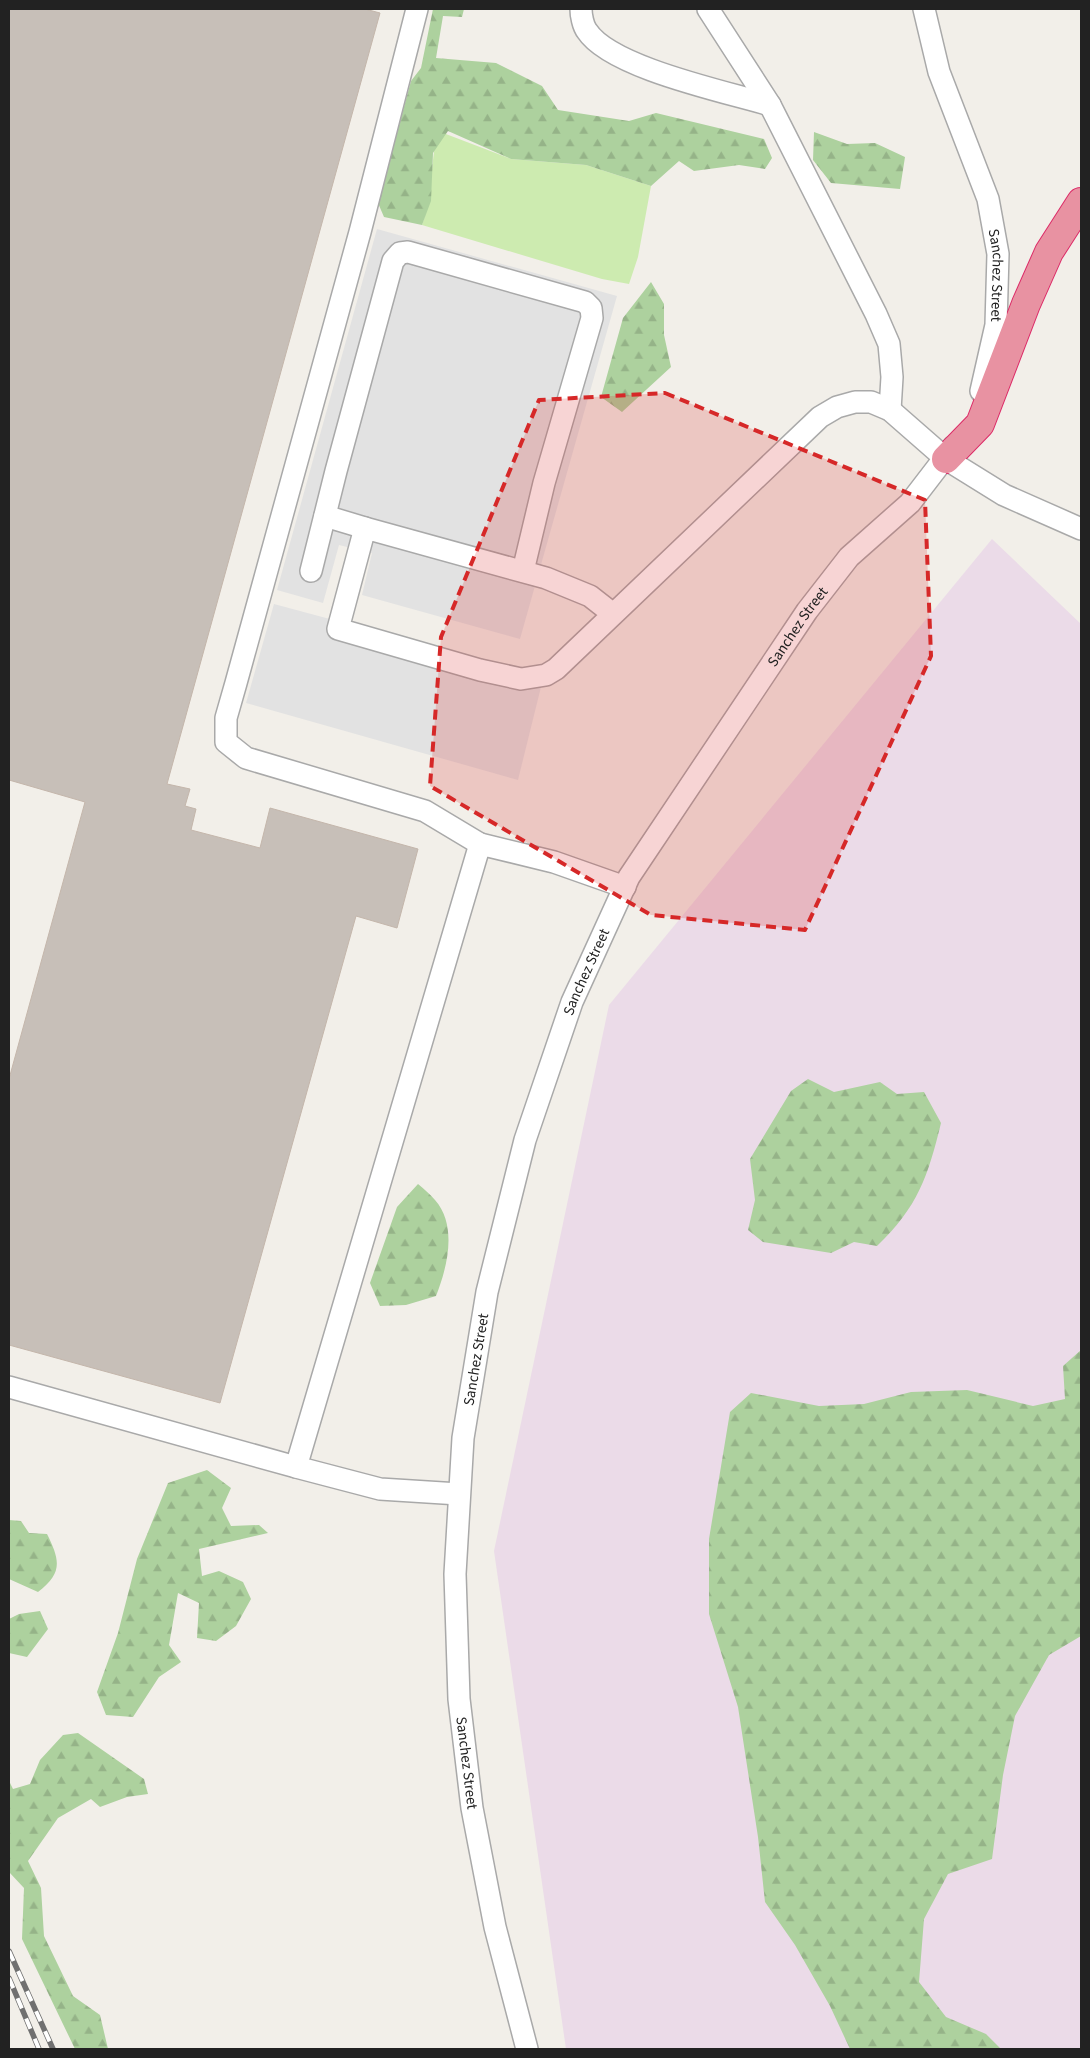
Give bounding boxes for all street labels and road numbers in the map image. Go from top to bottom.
street label: Sanchez Street [983,227,1008,322]
street label: Sanchez Street [763,582,833,671]
street label: Sanchez Street [558,925,615,1018]
street label: Sanchez Street [458,1312,494,1407]
street label: Sanchez Street [450,1716,483,1811]

